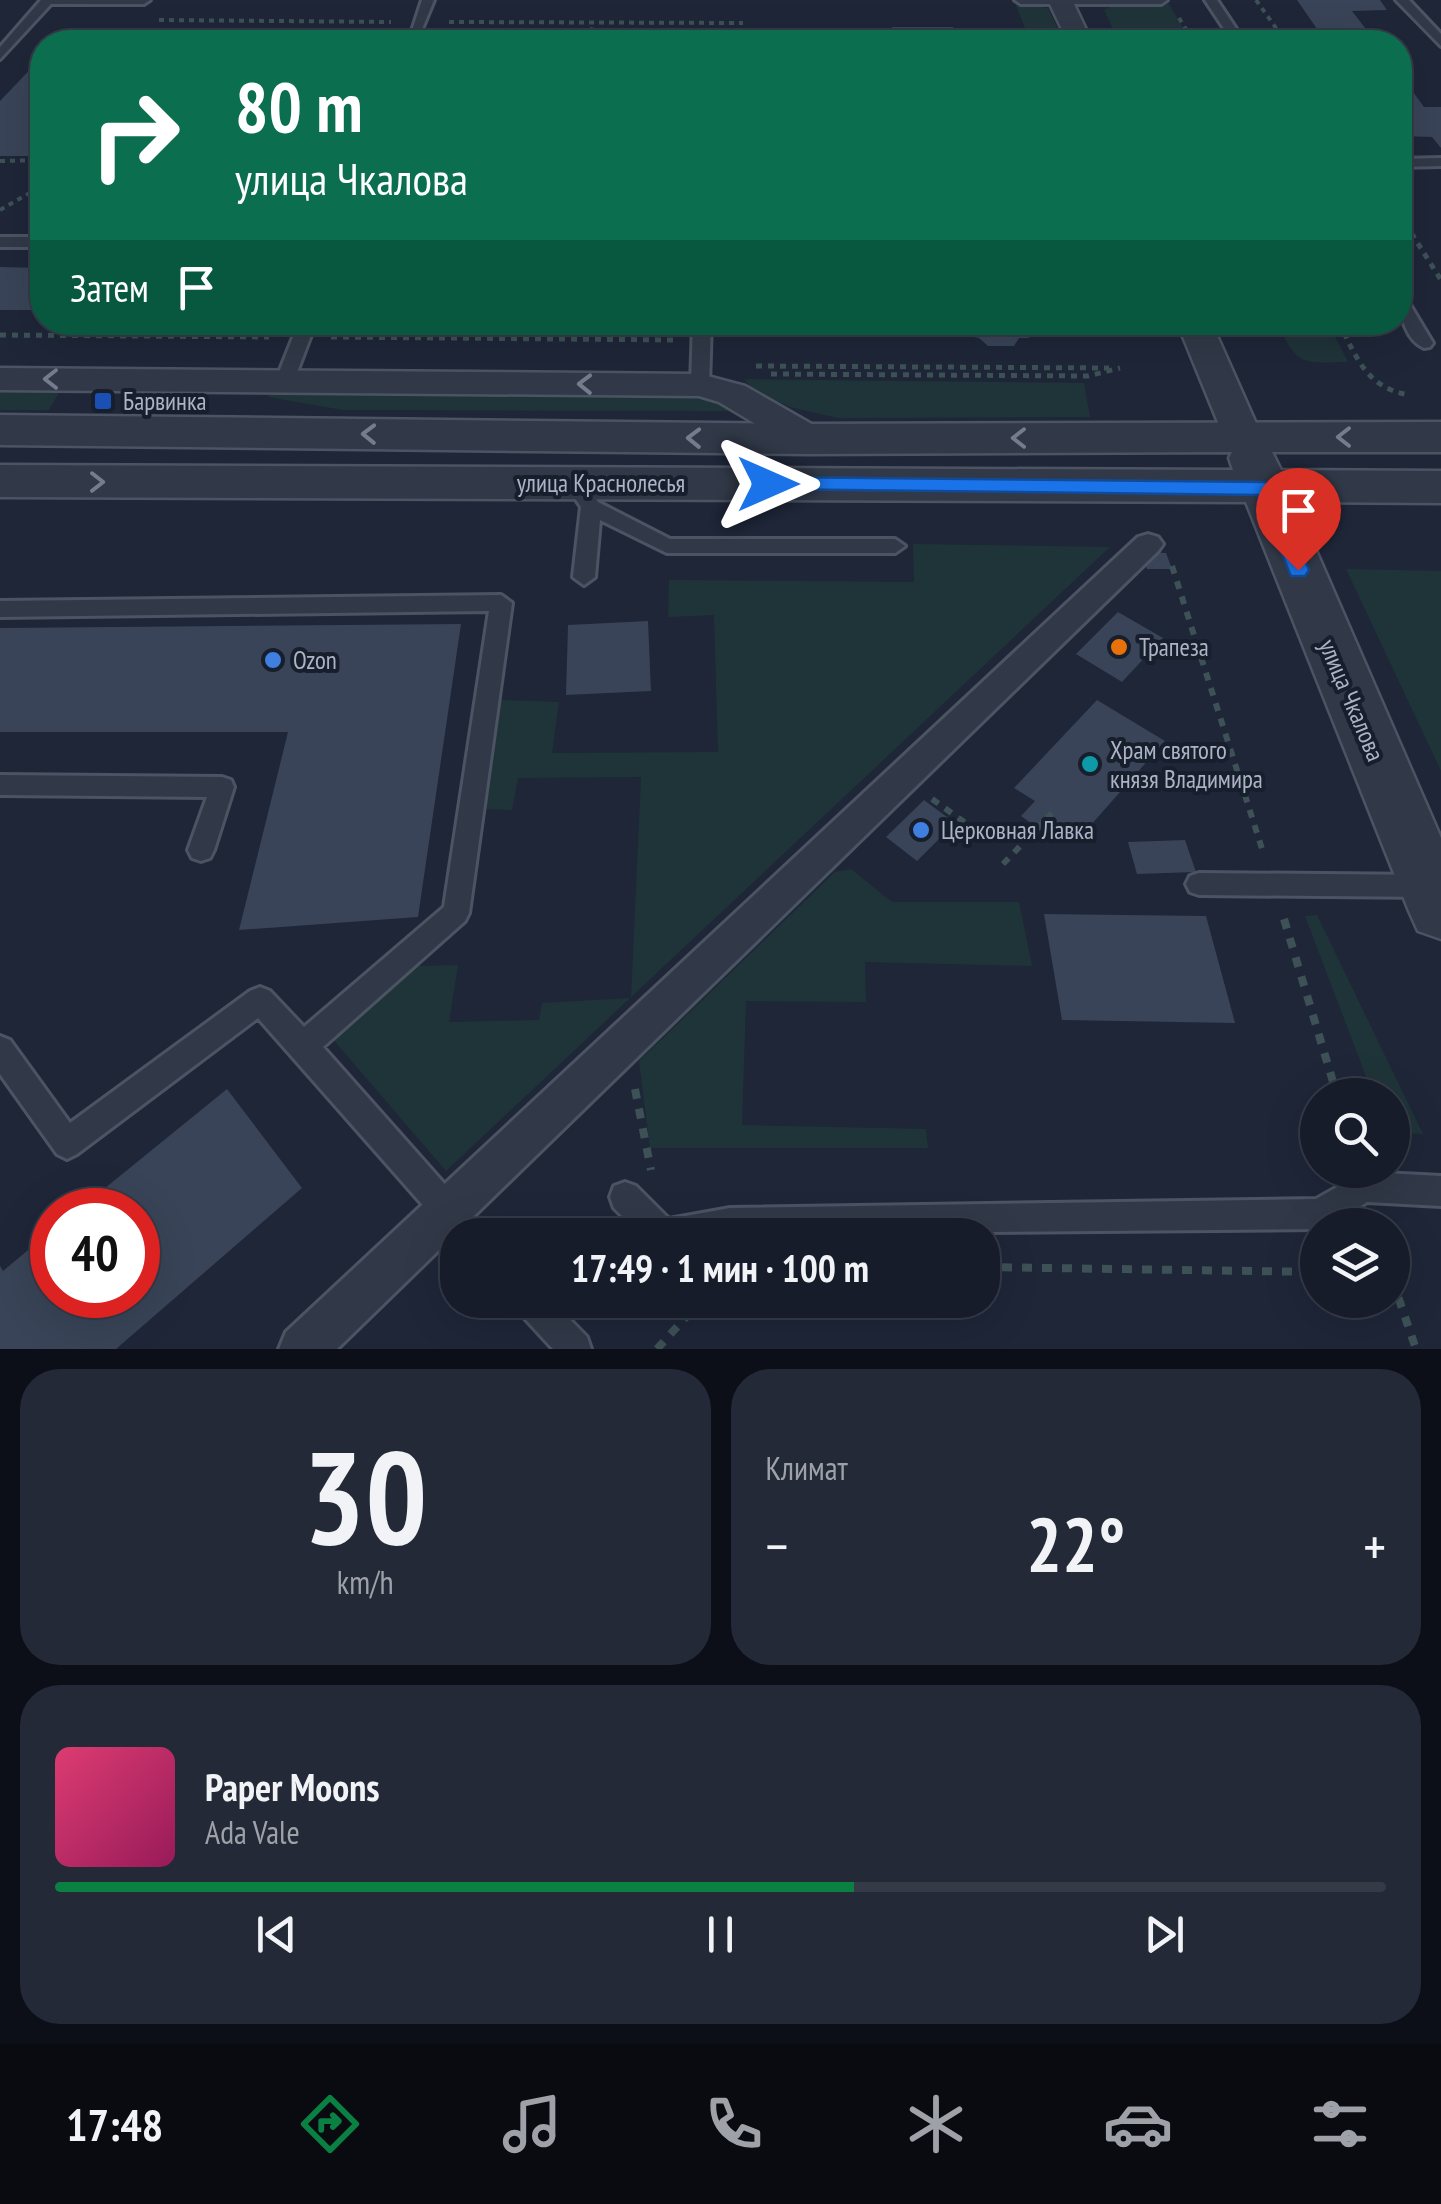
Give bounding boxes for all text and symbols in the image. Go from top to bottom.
text: 80 m [235,61,363,151]
icon: right [70,70,200,200]
text: улица Чкалова [235,149,468,207]
icon: arrive [169,260,224,315]
text: Затем [70,263,149,312]
one-way arrow [42,368,58,390]
one-way arrow [577,373,592,395]
place label: Барвинка [123,385,207,417]
marker: Барвинка [92,390,114,412]
one-way arrow [360,423,376,444]
one-way arrow [1335,426,1350,448]
one-way arrow [685,427,701,448]
one-way arrow [1010,427,1026,449]
position arrow [716,432,820,536]
street label: улица Краснолесья [517,467,685,499]
pin [1256,468,1341,571]
one-way arrow [90,471,106,493]
icon: arrive [1271,483,1326,538]
place label: Трапеза [1139,631,1209,663]
street label: улица Чкалова [1312,634,1392,766]
marker: Трапеза [1108,636,1130,658]
place label: Ozon [293,644,337,676]
marker: Ozon [262,649,284,671]
place label: Храм святого князя Владимира [1110,734,1263,795]
marker: Храм святого князя Владимира [1079,753,1101,775]
place label: Церковная Лавка [941,814,1094,846]
marker: Церковная Лавка [910,819,932,841]
map controls [1300,1078,1410,1318]
button: search [1300,1078,1410,1188]
speed limit sign: 40 [30,1188,160,1318]
button: layers [1300,1208,1410,1318]
text: 17:49 · 1 мин · 100 m [571,1243,869,1292]
text: 30 [303,1412,427,1580]
text: Климат [766,1447,848,1489]
text: 22° [1026,1496,1125,1593]
text: − [766,1510,788,1581]
text: + [1363,1510,1386,1581]
text: km/h [337,1561,394,1603]
text: Paper Moons [205,1762,380,1811]
text: Ada Vale [205,1811,300,1853]
icon: previous [249,1907,304,1962]
icon: pause [693,1907,748,1962]
icon: next [1137,1907,1192,1962]
icon: directions [295,2089,365,2159]
icon: music [497,2089,567,2159]
icon: phone [699,2089,769,2159]
icon: climate [901,2089,971,2159]
icon: car [1103,2089,1173,2159]
icon: filters [1305,2089,1375,2159]
text: 17:48 [66,2095,163,2153]

